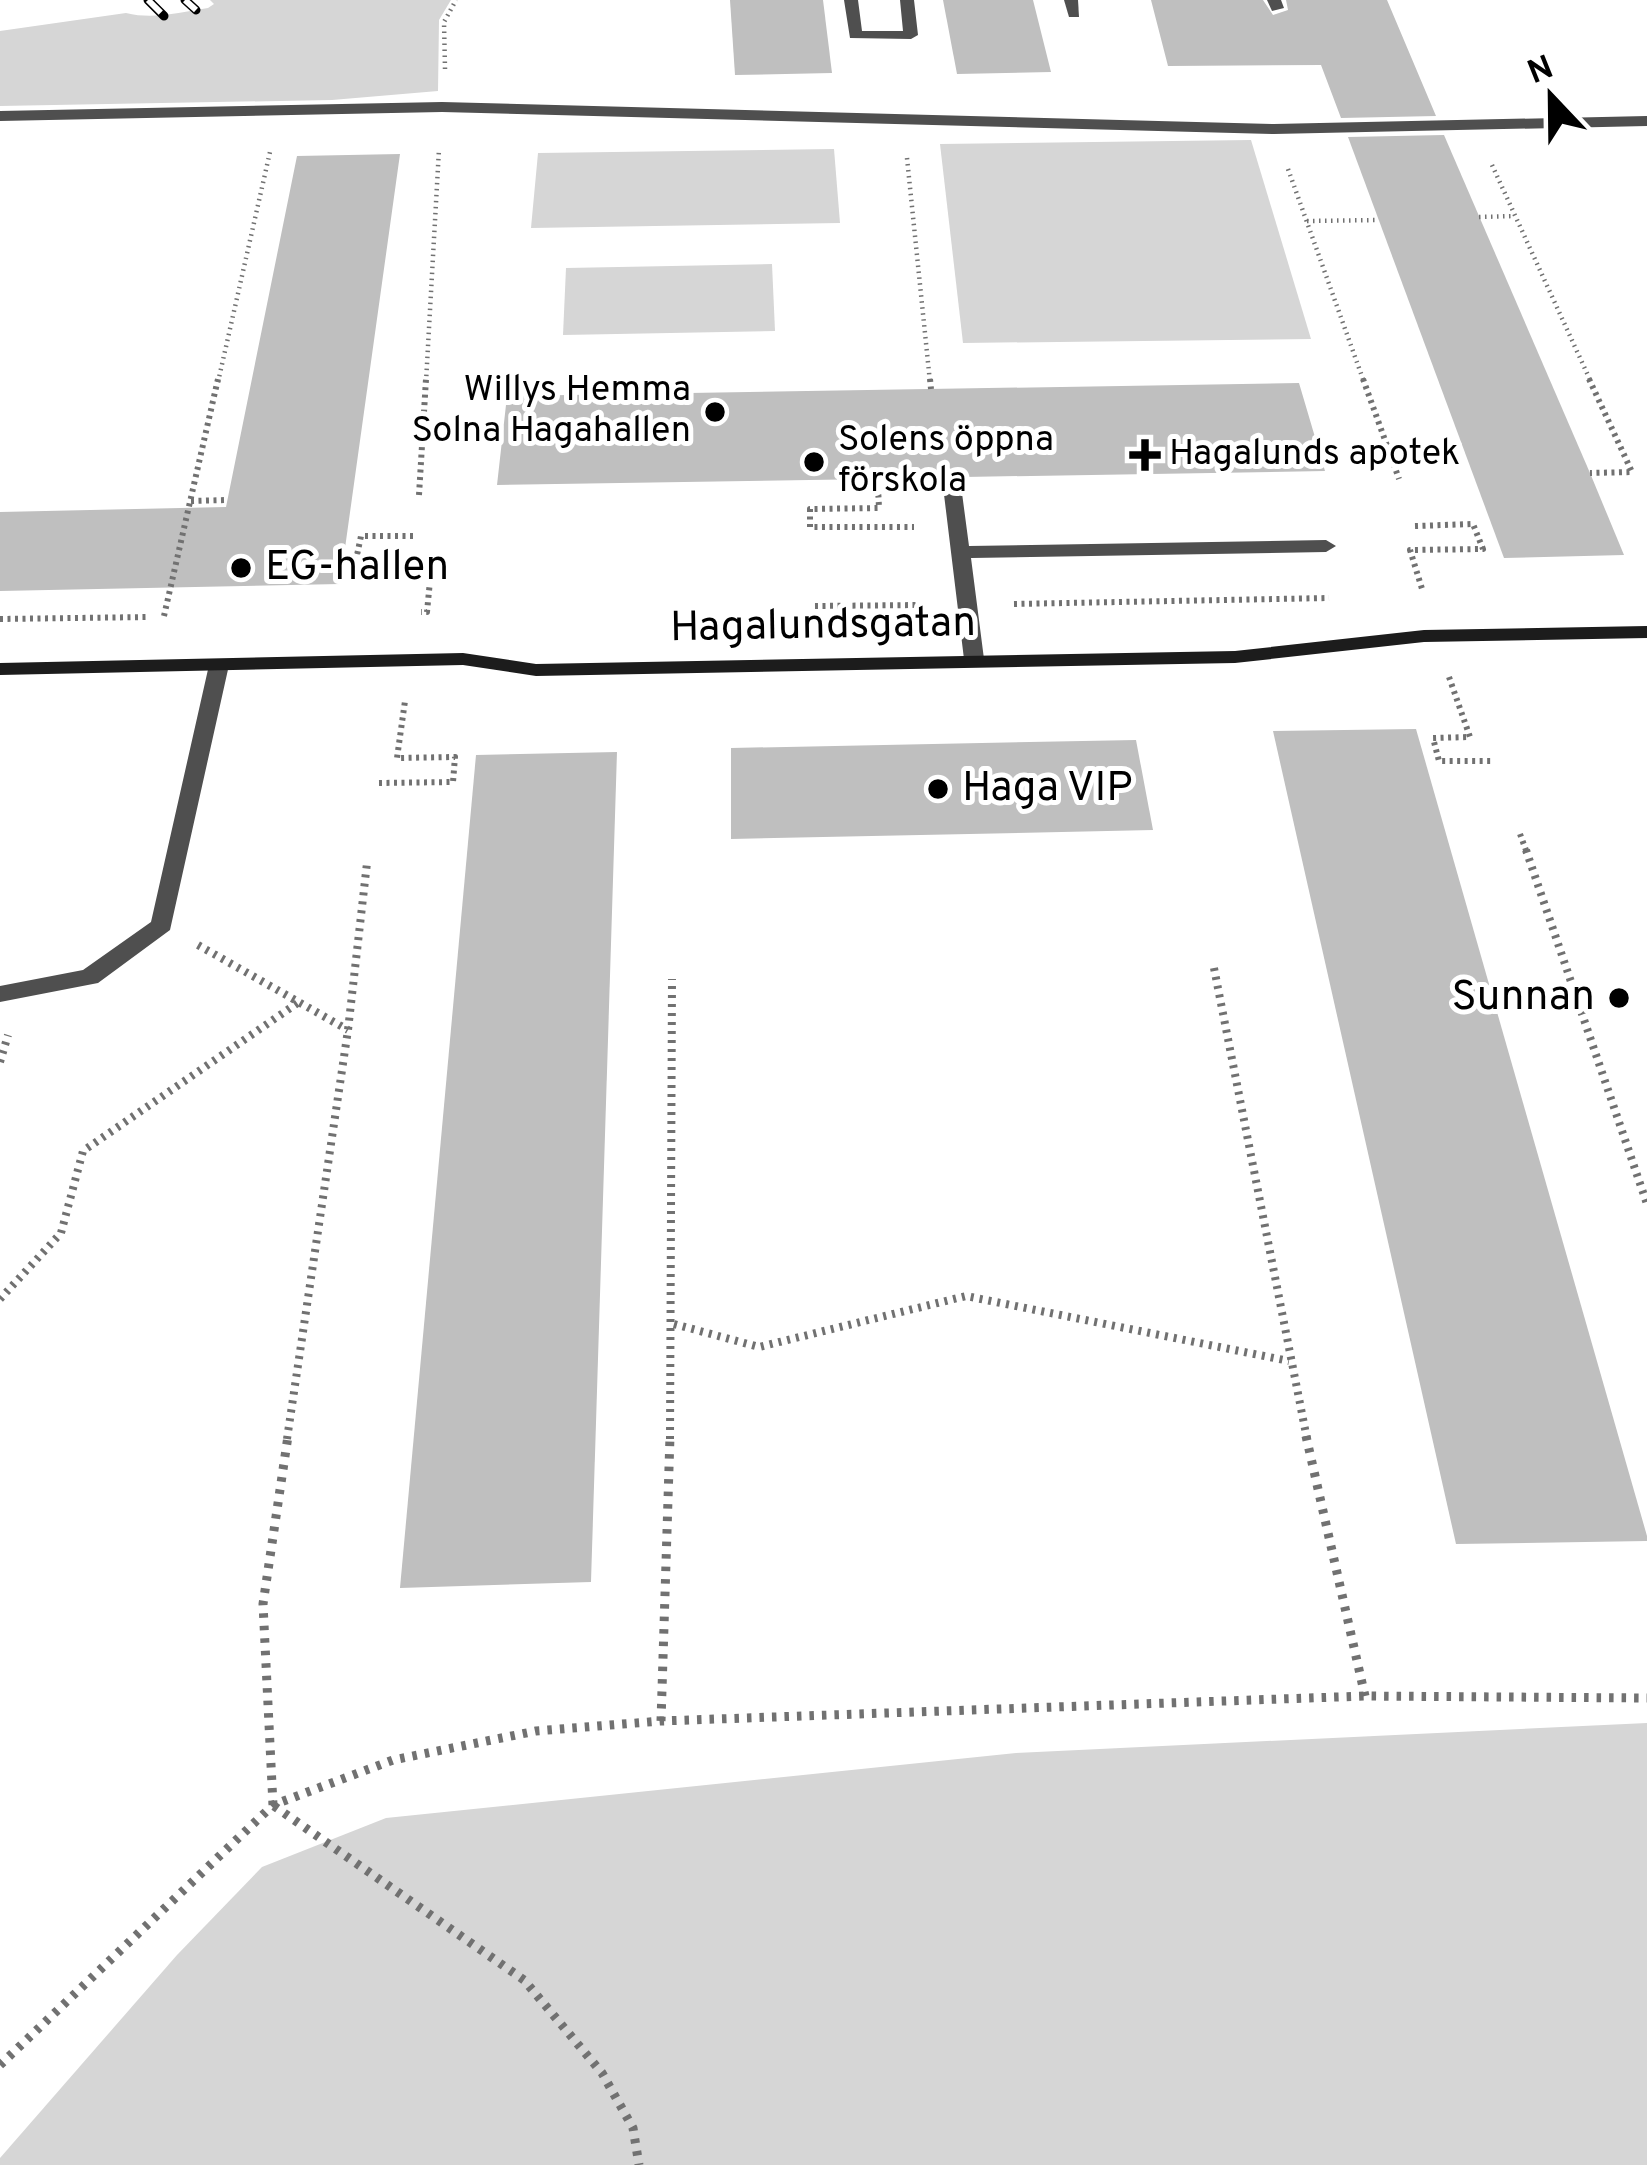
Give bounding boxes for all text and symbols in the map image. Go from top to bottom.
north arrow [1491,36,1611,156]
text: N [1522,48,1560,96]
place label: Willys Hemma Solna Hagahallen [411,368,691,455]
marker: Willys Hemma Solna Hagahallen [702,399,728,425]
place label: Solens öppna förskola [838,418,1054,505]
place label: Hagalunds apotek [1169,432,1460,478]
marker: Hagalunds apotek [1132,442,1158,468]
marker: Solens öppna förskola [801,449,827,475]
place label: EG-hallen [265,542,449,595]
marker: EG-hallen [228,555,254,581]
street label: Hagalundsgatan [669,598,977,656]
place label: Haga VIP [962,763,1133,816]
marker: Haga VIP [925,776,951,802]
place label: Sunnan [1452,972,1595,1025]
marker: Sunnan [1606,985,1632,1011]

